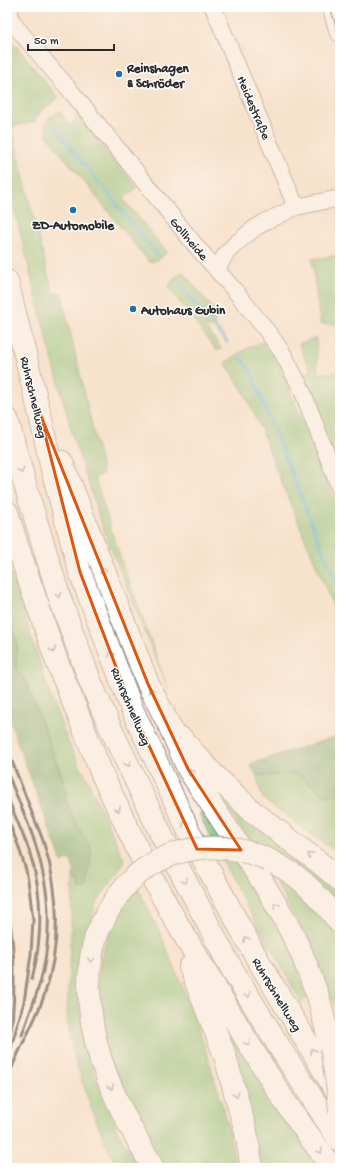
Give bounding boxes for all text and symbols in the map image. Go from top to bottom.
scale bar [28,26,114,52]
text: 50 m [34,35,59,49]
place label: Reinshagen & Schröder [126,62,190,92]
marker: Reinshagen & Schröder [114,69,124,79]
street label: Heidestraße [233,74,273,142]
marker: ZD-Automobile [68,205,78,215]
street label: Gollheide [166,215,211,264]
place label: ZD-Automobile [32,219,115,234]
marker: Autohaus Gubin [128,304,138,314]
place label: Autohaus Gubin [140,304,226,319]
street label: Ruhrschnellweg [16,355,49,440]
one-way arrow [16,467,25,474]
one-way arrow [100,566,108,573]
one-way arrow [54,591,63,598]
one-way arrow [48,646,57,653]
one-way arrow [107,651,115,658]
street label: Ruhrschnellweg [106,666,153,748]
one-way arrow [148,687,156,695]
one-way arrow [123,760,131,768]
one-way arrow [188,770,195,777]
one-way arrow [113,804,121,812]
one-way arrow [182,821,190,829]
one-way arrow [307,853,314,860]
one-way arrow [181,877,188,884]
one-way arrow [274,902,281,909]
one-way arrow [244,936,251,943]
street label: Ruhrschnellweg [248,956,304,1035]
one-way arrow [87,957,96,963]
one-way arrow [243,991,250,998]
one-way arrow [243,1039,251,1046]
one-way arrow [310,1048,317,1055]
one-way arrow [106,1082,114,1090]
one-way arrow [231,1091,240,1098]
one-way arrow [315,1147,322,1154]

